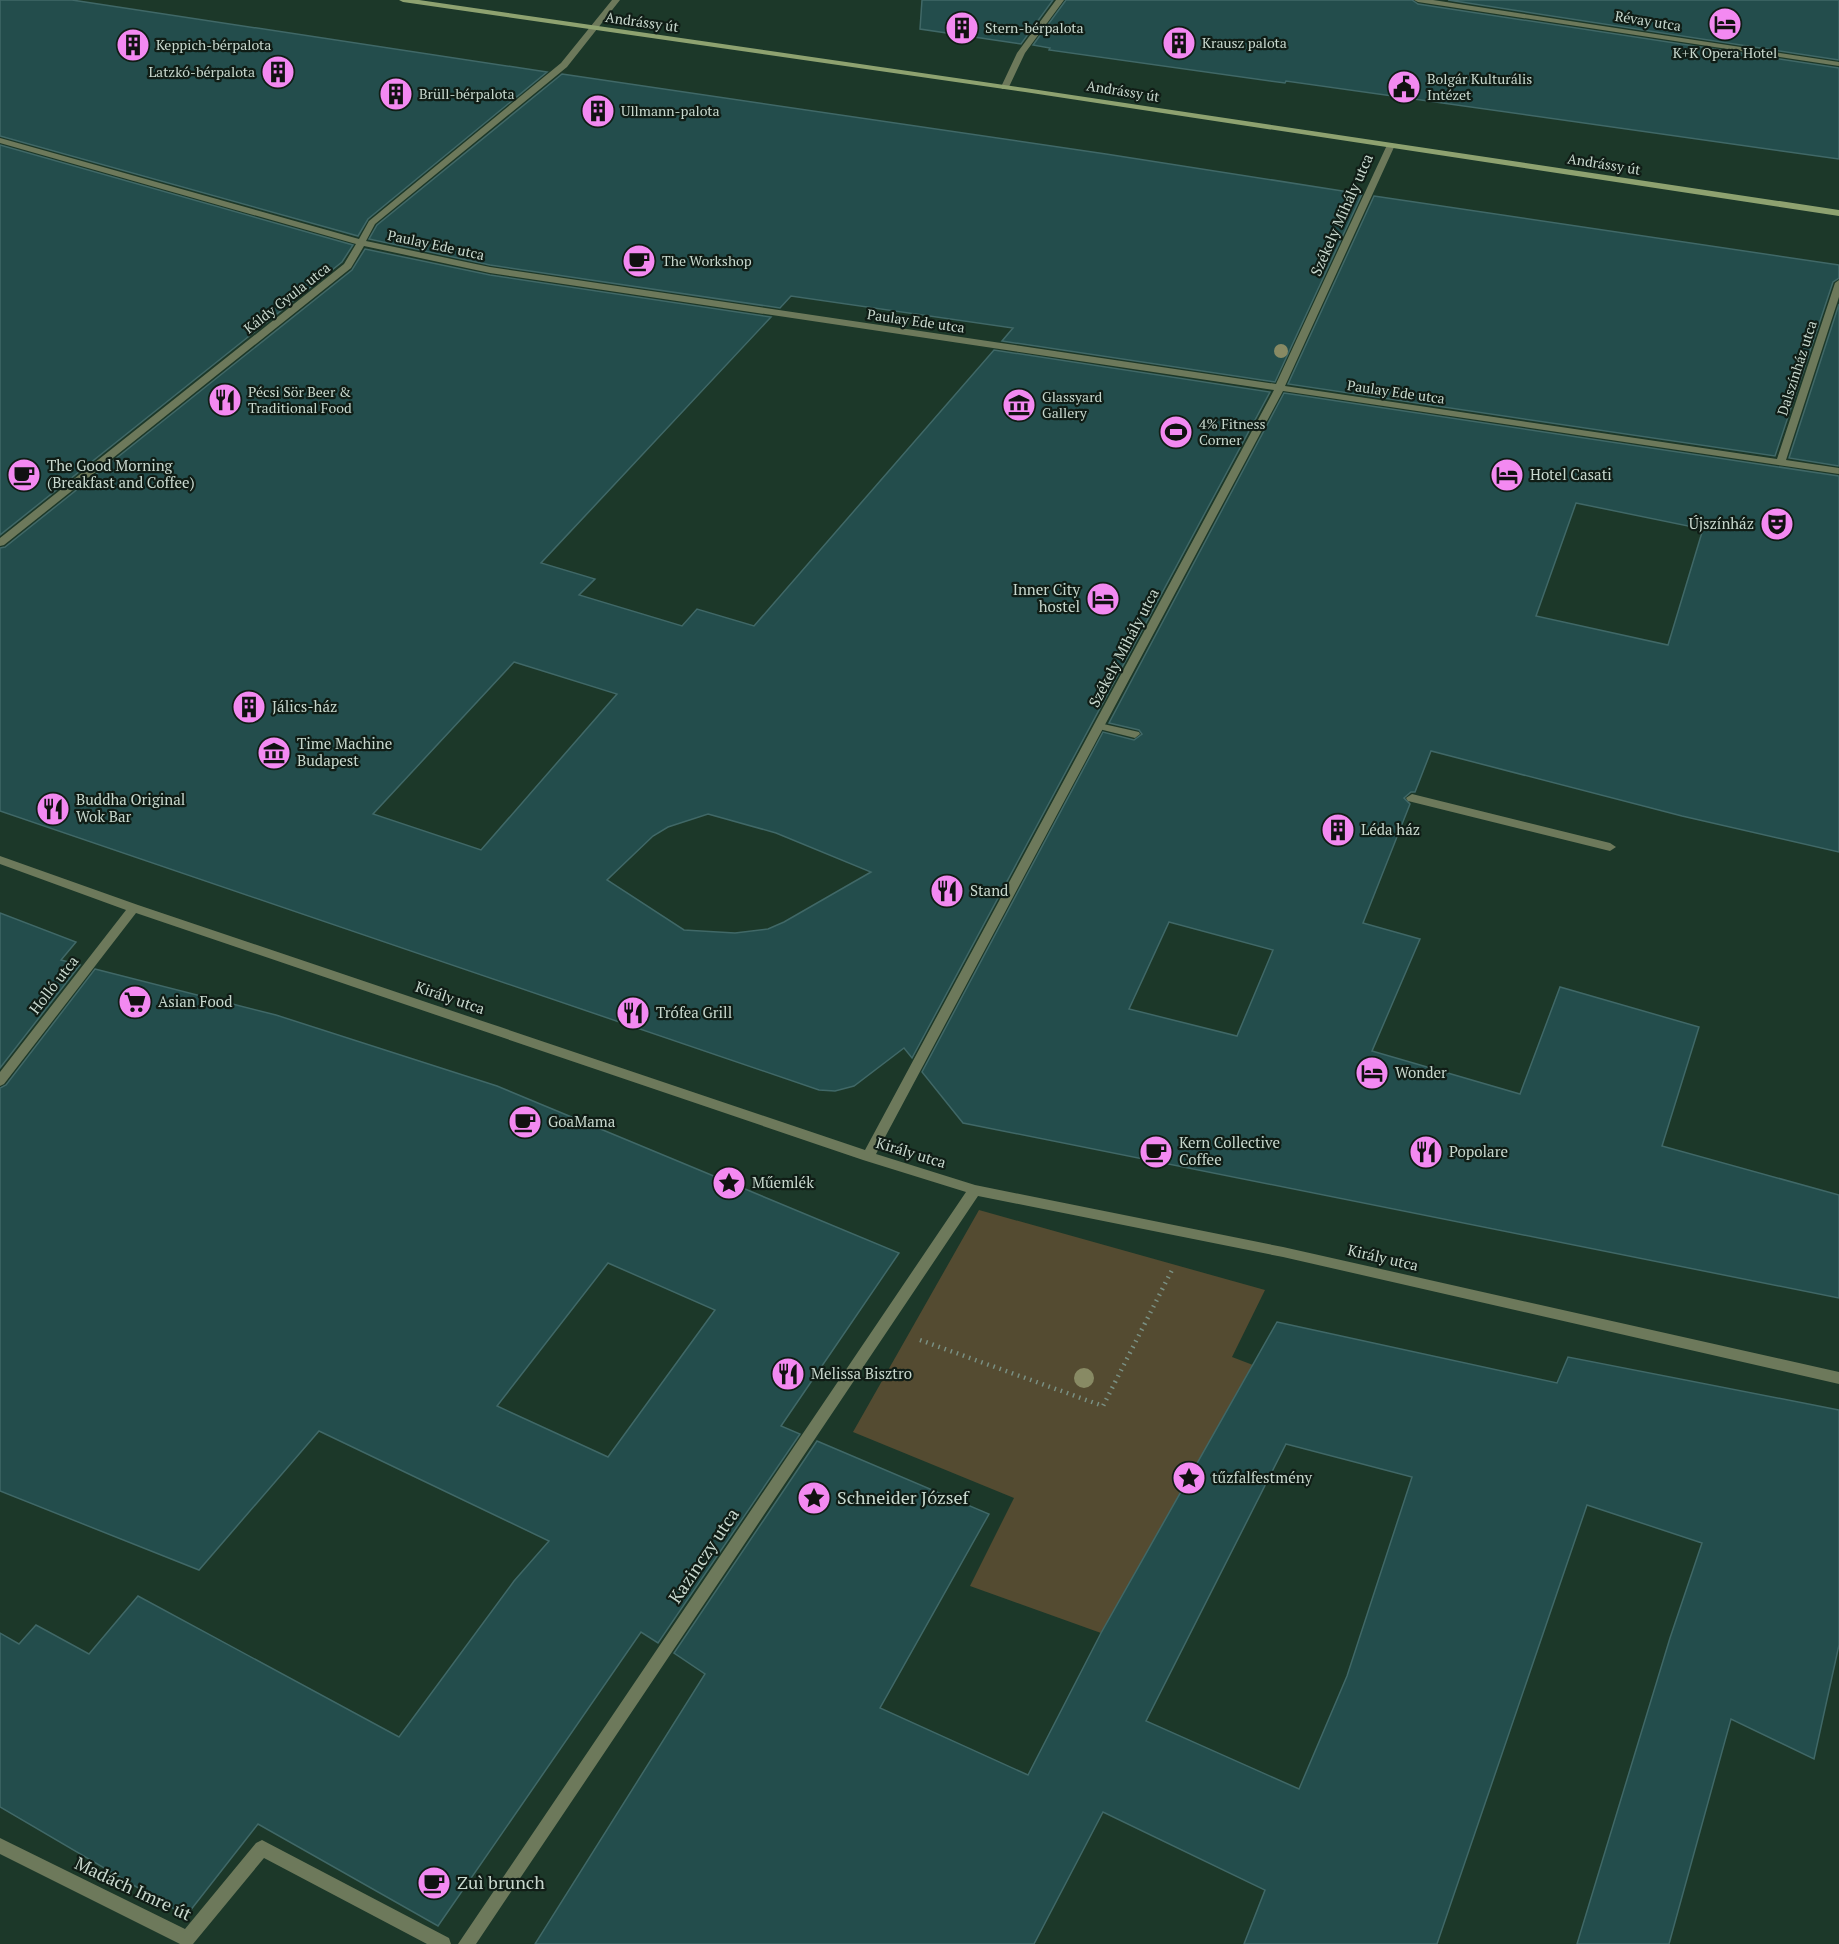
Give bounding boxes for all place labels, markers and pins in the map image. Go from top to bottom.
hotel icon: K+K Opera Hotel [1707,6,1743,42]
building icon: Stern-bérpalota [944,10,980,46]
place label: Stern-bérpalota [985,18,1084,37]
building icon: Krausz palota [1161,25,1197,61]
building icon: Keppich-bérpalota [115,27,151,63]
place label: Krausz palota [1202,33,1287,52]
place label: Keppich-bérpalota [156,35,271,54]
place label: K+K Opera Hotel [1673,43,1777,62]
building icon: Latzkó-bérpalota [260,54,296,90]
place label: Latzkó-bérpalota [148,62,255,81]
public building icon: Bolgár Kulturális Intézet [1386,69,1422,105]
place label: Bolgár Kulturális Intézet [1427,69,1532,104]
building icon: Brüll-bérpalota [378,76,414,112]
place label: Brüll-bérpalota [419,84,515,103]
building icon: Ullmann-palota [580,93,616,129]
place label: Ullmann-palota [621,101,720,120]
cafe icon: The Workshop [621,243,657,279]
place label: The Workshop [662,251,752,270]
restaurant icon: Pécsi Sör Beer & Traditional Food [207,382,243,418]
place label: Pécsi Sör Beer & Traditional Food [248,382,352,417]
museum icon: Glassyard Gallery [1001,387,1037,423]
place label: Glassyard Gallery [1042,387,1103,422]
sports icon: 4% Fitness Corner [1158,414,1194,450]
place label: 4% Fitness Corner [1199,414,1266,449]
place label: The Good Morning (Breakfast and Coffee) [47,455,195,492]
cafe icon: The Good Morning (Breakfast and Coffee) [6,457,42,493]
hotel icon: Hotel Casati [1489,457,1525,493]
place label: Hotel Casati [1530,464,1612,484]
theatre icon: Újszínház [1759,506,1795,542]
place label: Újszínház [1689,513,1754,533]
place label: Inner City hostel [1013,579,1080,616]
hotel icon: Inner City hostel [1085,581,1121,617]
building icon: Jálics-ház [231,689,267,725]
place label: Jálics-ház [272,696,337,716]
place label: Time Machine Budapest [297,733,392,770]
museum icon: Time Machine Budapest [256,735,292,771]
place label: Buddha Original Wok Bar [76,789,185,826]
restaurant icon: Buddha Original Wok Bar [35,791,71,827]
building icon: Léda ház [1320,812,1356,848]
place label: Léda ház [1361,819,1420,839]
restaurant icon: Stand [929,873,965,909]
place label: Stand [970,880,1008,900]
supermarket icon: Asian Food [117,984,153,1020]
place label: Asian Food [158,991,232,1011]
restaurant icon: Trófea Grill [615,995,651,1031]
place label: Trófea Grill [656,1002,732,1022]
hotel icon: Wonder [1354,1055,1390,1091]
place label: Wonder [1395,1062,1447,1082]
cafe icon: GoaMama [507,1104,543,1140]
place label: GoaMama [548,1111,616,1131]
place label: Kern Collective Coffee [1179,1132,1280,1169]
cafe icon: Kern Collective Coffee [1138,1134,1174,1170]
restaurant icon: Popolare [1408,1134,1444,1170]
place label: Popolare [1449,1141,1508,1161]
place icon: Műemlék [711,1165,747,1201]
place label: Műemlék [752,1172,814,1192]
restaurant icon: Melissa Bisztro [770,1356,806,1392]
place label: Melissa Bisztro [811,1363,912,1383]
place icon: tűzfalfestmény [1171,1460,1207,1496]
place label: tűzfalfestmény [1212,1467,1313,1487]
place icon: Schneider József [796,1480,832,1516]
place label: Schneider József [837,1485,971,1509]
cafe icon: Zuì brunch [416,1865,452,1901]
place label: Zuì brunch [457,1870,545,1894]

